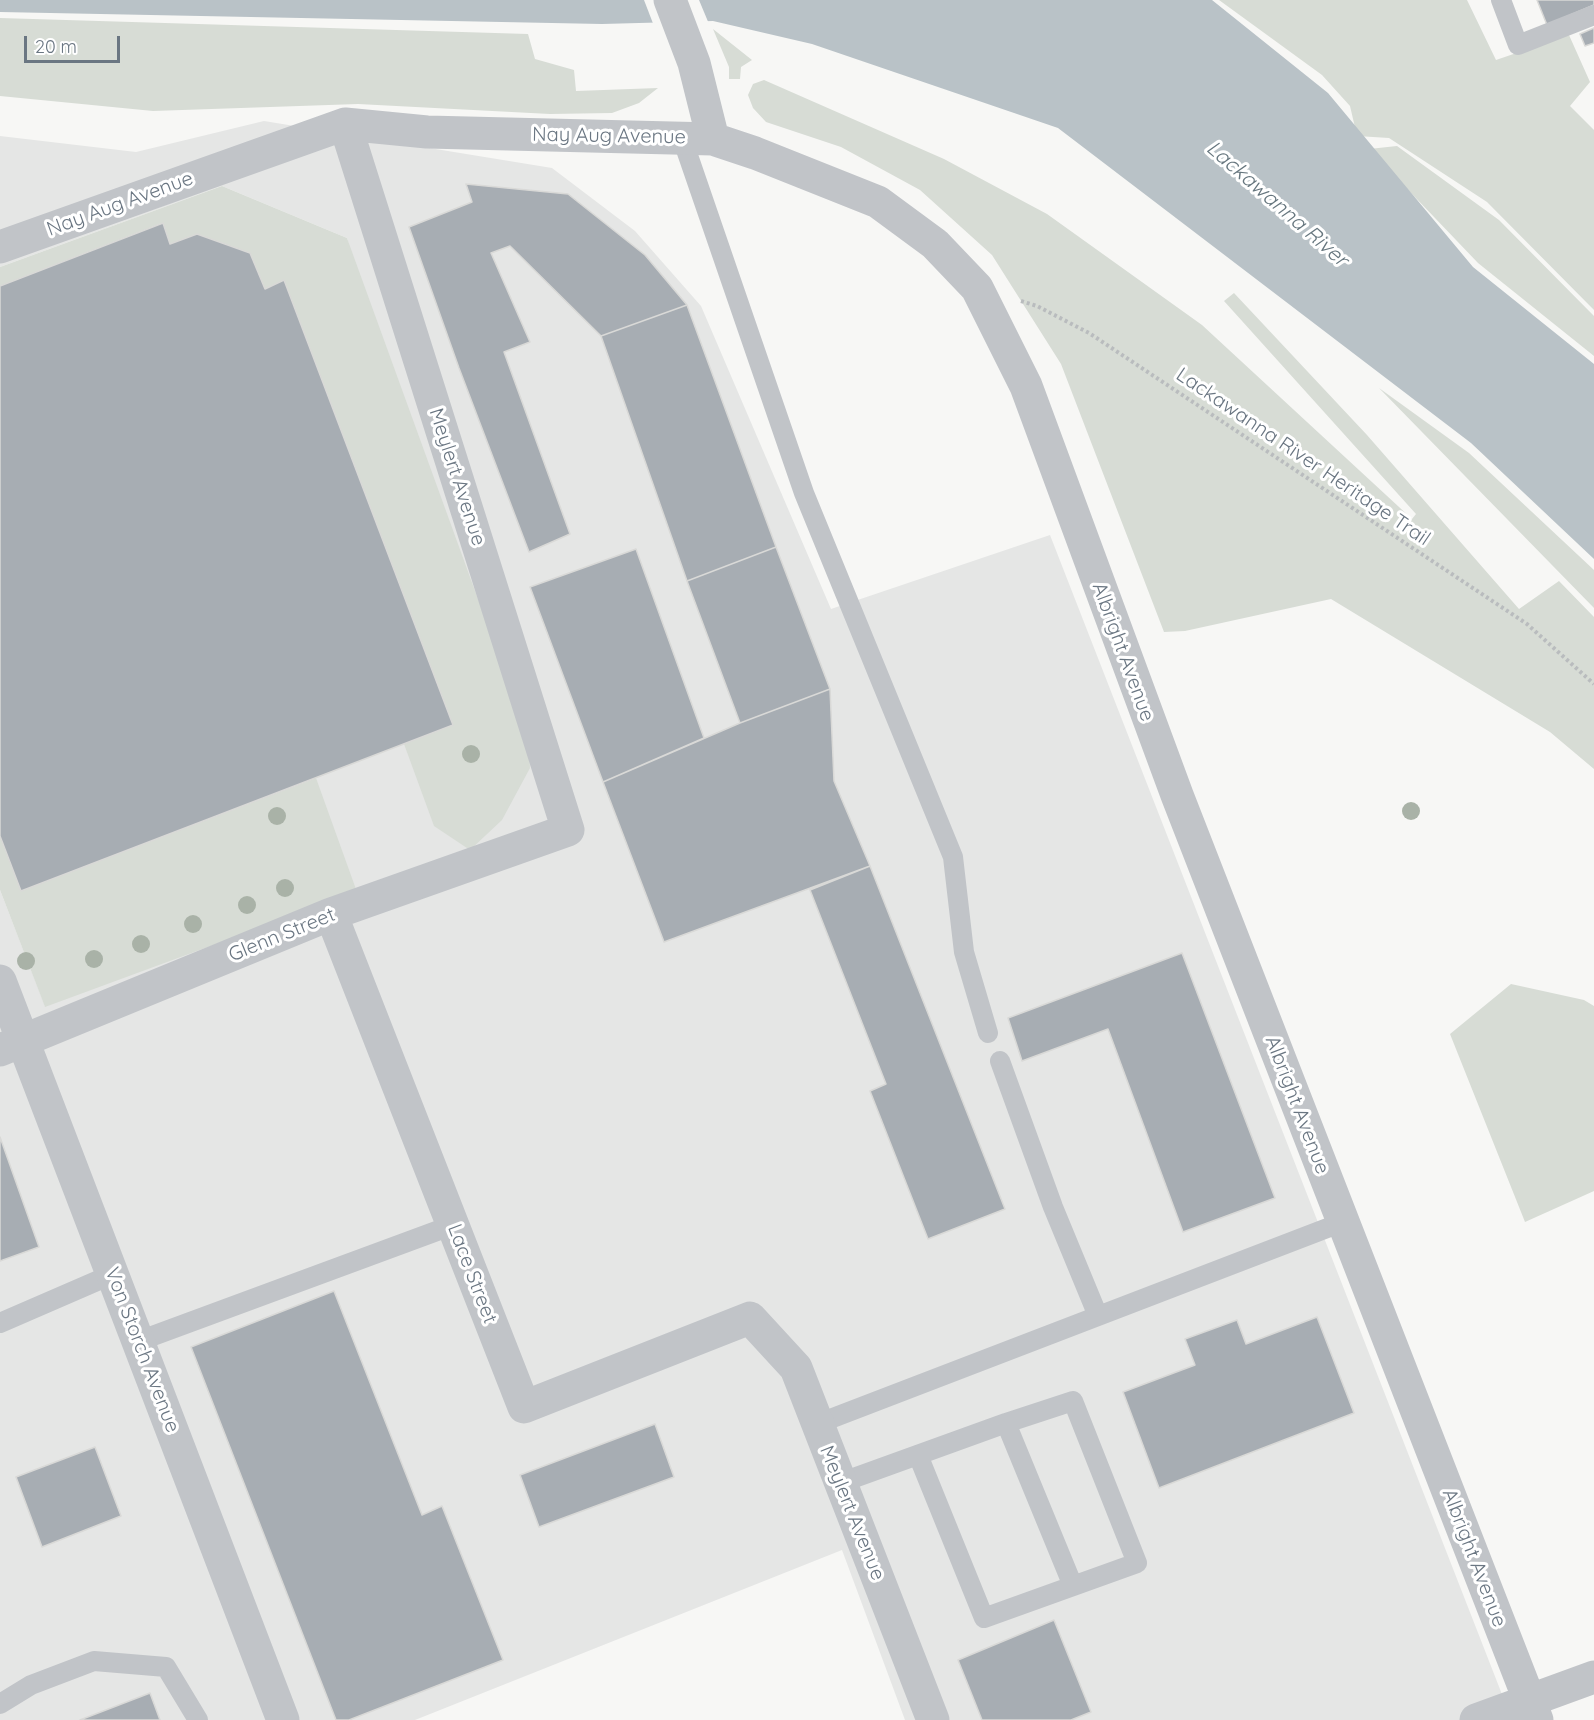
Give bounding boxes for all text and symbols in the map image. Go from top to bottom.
scale bar [27,24,123,62]
text: 20 m [35,35,77,58]
street label: Nay Aug Avenue [532,123,686,149]
water label: Lackawanna River [1201,136,1353,272]
street label: Nay Aug Avenue [44,166,196,242]
street label: Lackawanna River Heritage Trail [1171,363,1435,551]
street label: Meylert Avenue [423,405,491,549]
street label: Albright Avenue [1087,579,1159,725]
street label: Glenn Street [225,903,339,967]
street label: Albright Avenue [1260,1032,1334,1178]
street label: Lace Street [442,1221,502,1327]
street label: Von Storch Avenue [99,1264,185,1436]
street label: Meylert Avenue [814,1442,890,1584]
street label: Albright Avenue [1437,1485,1511,1631]

